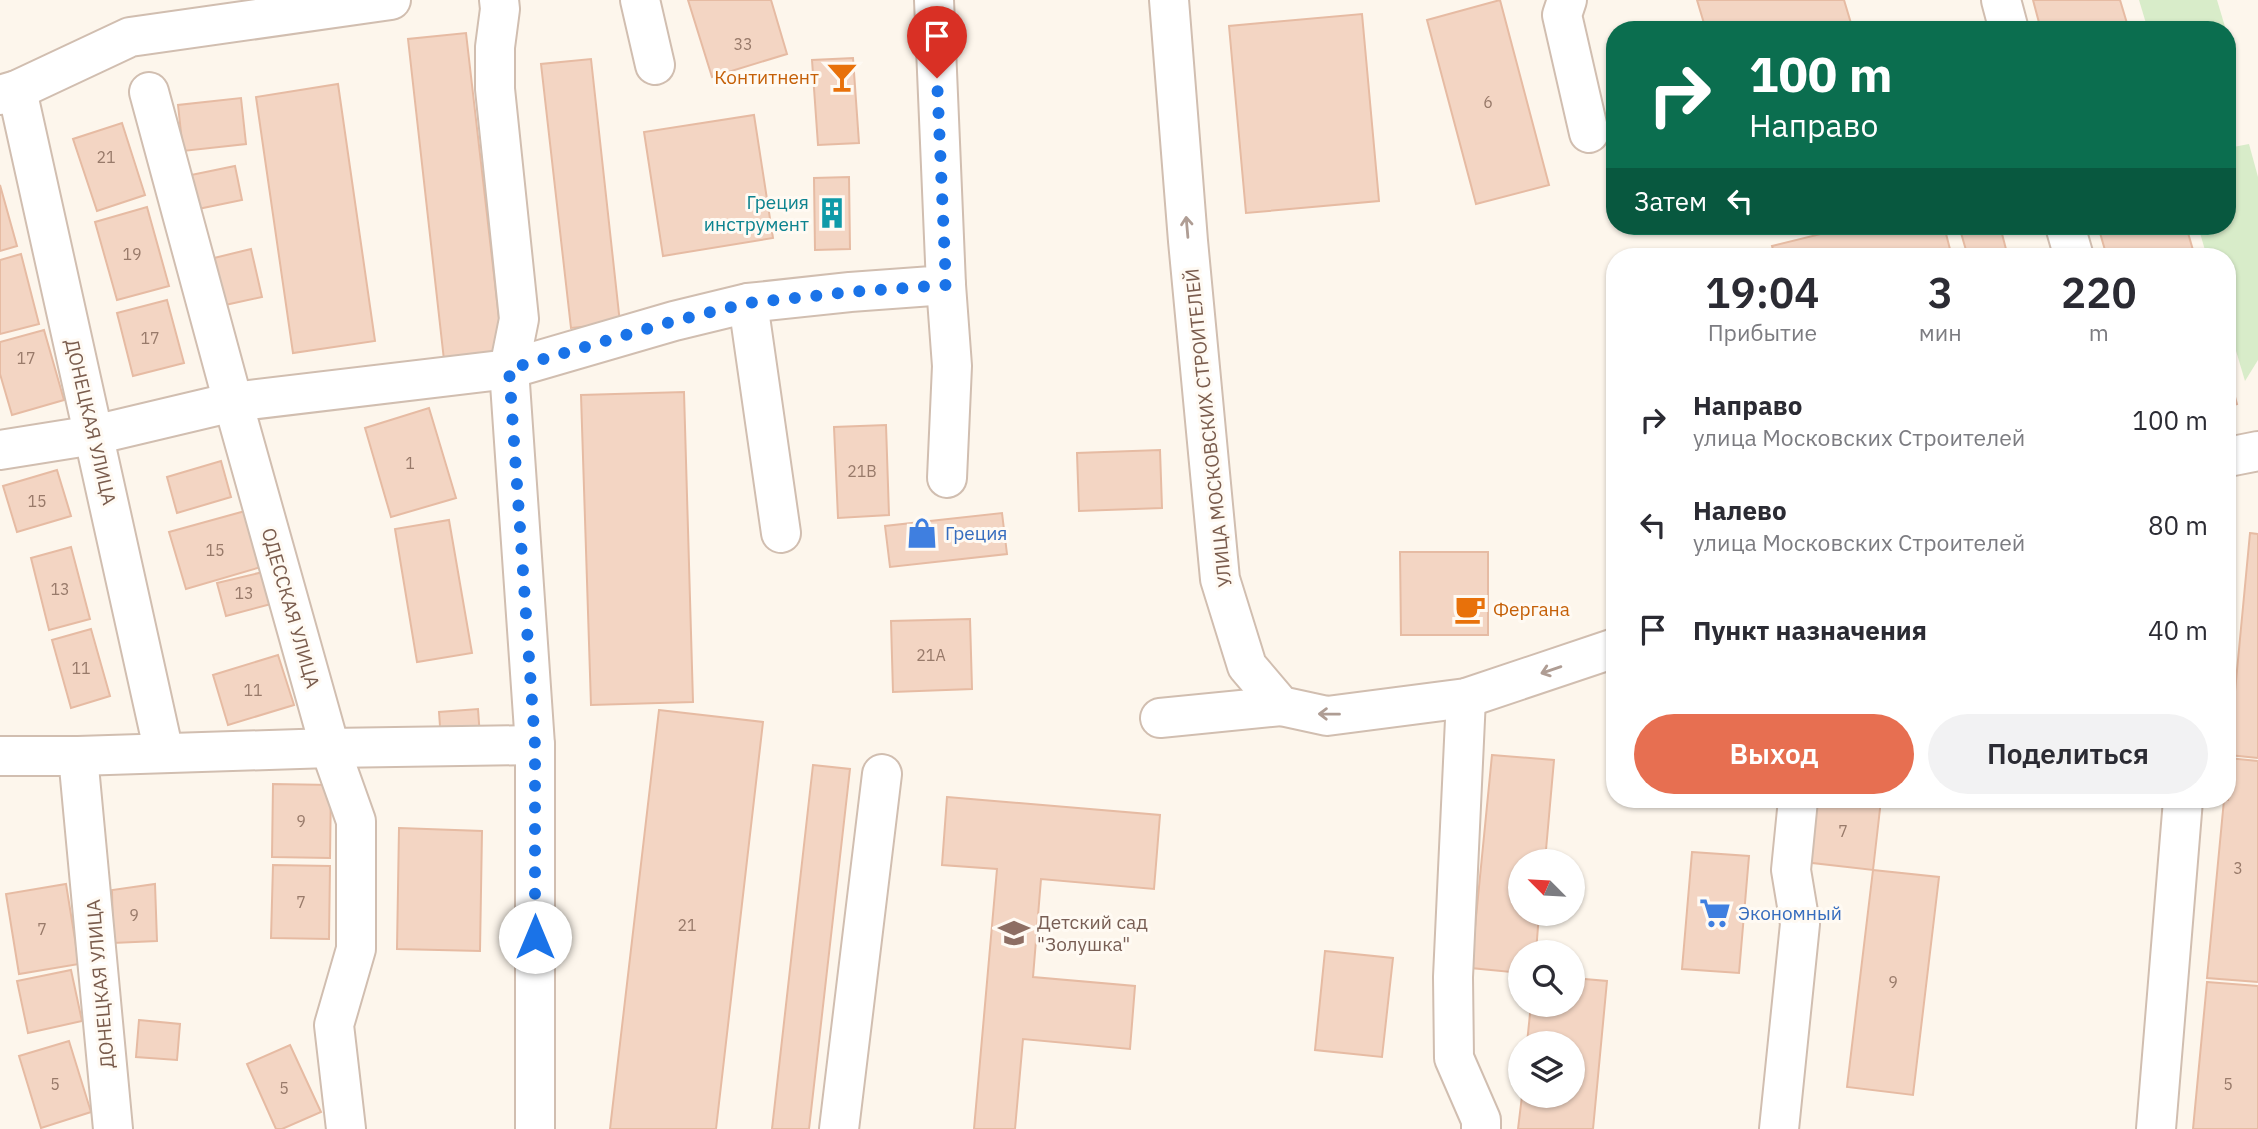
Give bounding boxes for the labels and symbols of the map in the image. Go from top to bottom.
pin [907,6,967,78]
house number: 33 [733,34,753,54]
bar icon: Контитнент [825,60,859,94]
place label: Контитнент [714,65,819,89]
house number: 6 [1483,92,1493,112]
house number: 21 [96,147,116,167]
place label: Греция инструмент [704,190,809,236]
building icon: Греция инструмент [815,196,849,230]
one-way arrow [1180,216,1193,239]
house number: 19 [122,244,142,264]
street label: УЛИЦА МОСКОВСКИХ СТРОИТЕЛЕЙ [1179,267,1237,589]
house number: 17 [140,328,160,348]
street label: ДОНЕЦКАЯ УЛИЦА [60,337,122,507]
house number: 17 [16,348,36,368]
house number: 1 [405,453,415,473]
house number: 21В [847,461,877,481]
house number: 15 [27,491,47,511]
shop icon: Греция [905,516,939,550]
place label: Греция [945,521,1008,545]
street label: ОДЕССКАЯ УЛИЦА [257,525,325,691]
house number: 15 [205,540,225,560]
house number: 13 [50,579,70,599]
house number: 13 [234,583,254,603]
cafe icon: Фергана [1453,592,1487,626]
place label: Фергана [1493,597,1570,621]
house number: 21А [916,645,946,665]
house number: 11 [71,658,91,678]
one-way arrow [1540,665,1562,677]
house number: 11 [243,680,263,700]
one-way arrow [1318,707,1341,721]
house number: 9 [296,811,306,831]
house number: 7 [1838,821,1848,841]
north arrow [1508,849,1586,926]
house number: 3 [2233,858,2243,878]
house number: 7 [296,892,306,912]
supermarket icon: Экономный [1698,896,1732,930]
street label: ДОНЕЦКАЯ УЛИЦА [81,899,119,1069]
position arrow [498,900,572,974]
place label: Экономный [1738,901,1842,925]
house number: 9 [129,905,139,925]
place label: Детский сад "Золушка" [1037,910,1148,956]
house number: 21 [677,915,697,935]
school or university icon: Детский сад "Золушка" [997,916,1031,950]
house number: 7 [37,919,47,939]
house number: 9 [1888,972,1898,992]
house number: 5 [50,1074,60,1094]
house number: 5 [2223,1074,2233,1094]
house number: 5 [279,1078,289,1098]

